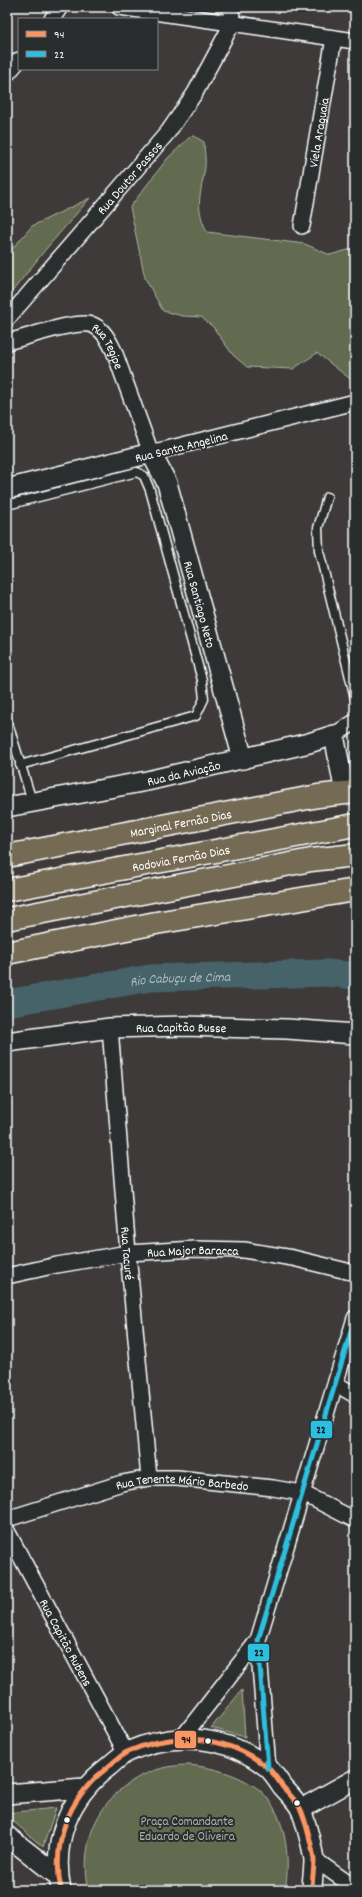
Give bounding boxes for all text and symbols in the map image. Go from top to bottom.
legend [18,18,158,70]
text: 94 [54,27,64,44]
text: 22 [54,47,65,64]
street label: Viela Araguaia [305,96,336,169]
street label: Rua Doutor Passos [94,138,168,220]
street label: Rua Tegipe [87,319,127,373]
street label: Rua Santa Angelina [133,428,231,469]
street label: Rua Santiago Neto [177,559,219,651]
street label: Rua da Aviação [146,757,223,793]
street label: Marginal Fernão Dias [129,806,234,844]
street label: Rodovia Fernão Dias [131,842,232,878]
water label: Rio Cabuçu de Cima [128,968,232,993]
street label: Rua Capitão Busse [136,1019,227,1039]
street label: Rua Tacuré [114,1226,138,1281]
street label: Rua Major Baracca [147,1242,239,1264]
line badge: 22 [310,1420,333,1439]
text: 22 [316,1423,326,1439]
street label: Rua Tenente Mário Barbedo [114,1471,249,1497]
street label: Rua Capitão Rubens [33,1596,96,1690]
line badge: 22 [247,1643,270,1662]
text: 22 [254,1646,264,1662]
line badge: 94 [174,1730,197,1749]
text: 94 [181,1733,191,1749]
unlabelled marker [203,1736,213,1746]
unlabelled marker [292,1798,302,1808]
park label: Praça Comandante Eduardo de Oliveira [139,1813,236,1847]
unlabelled marker [62,1815,72,1825]

